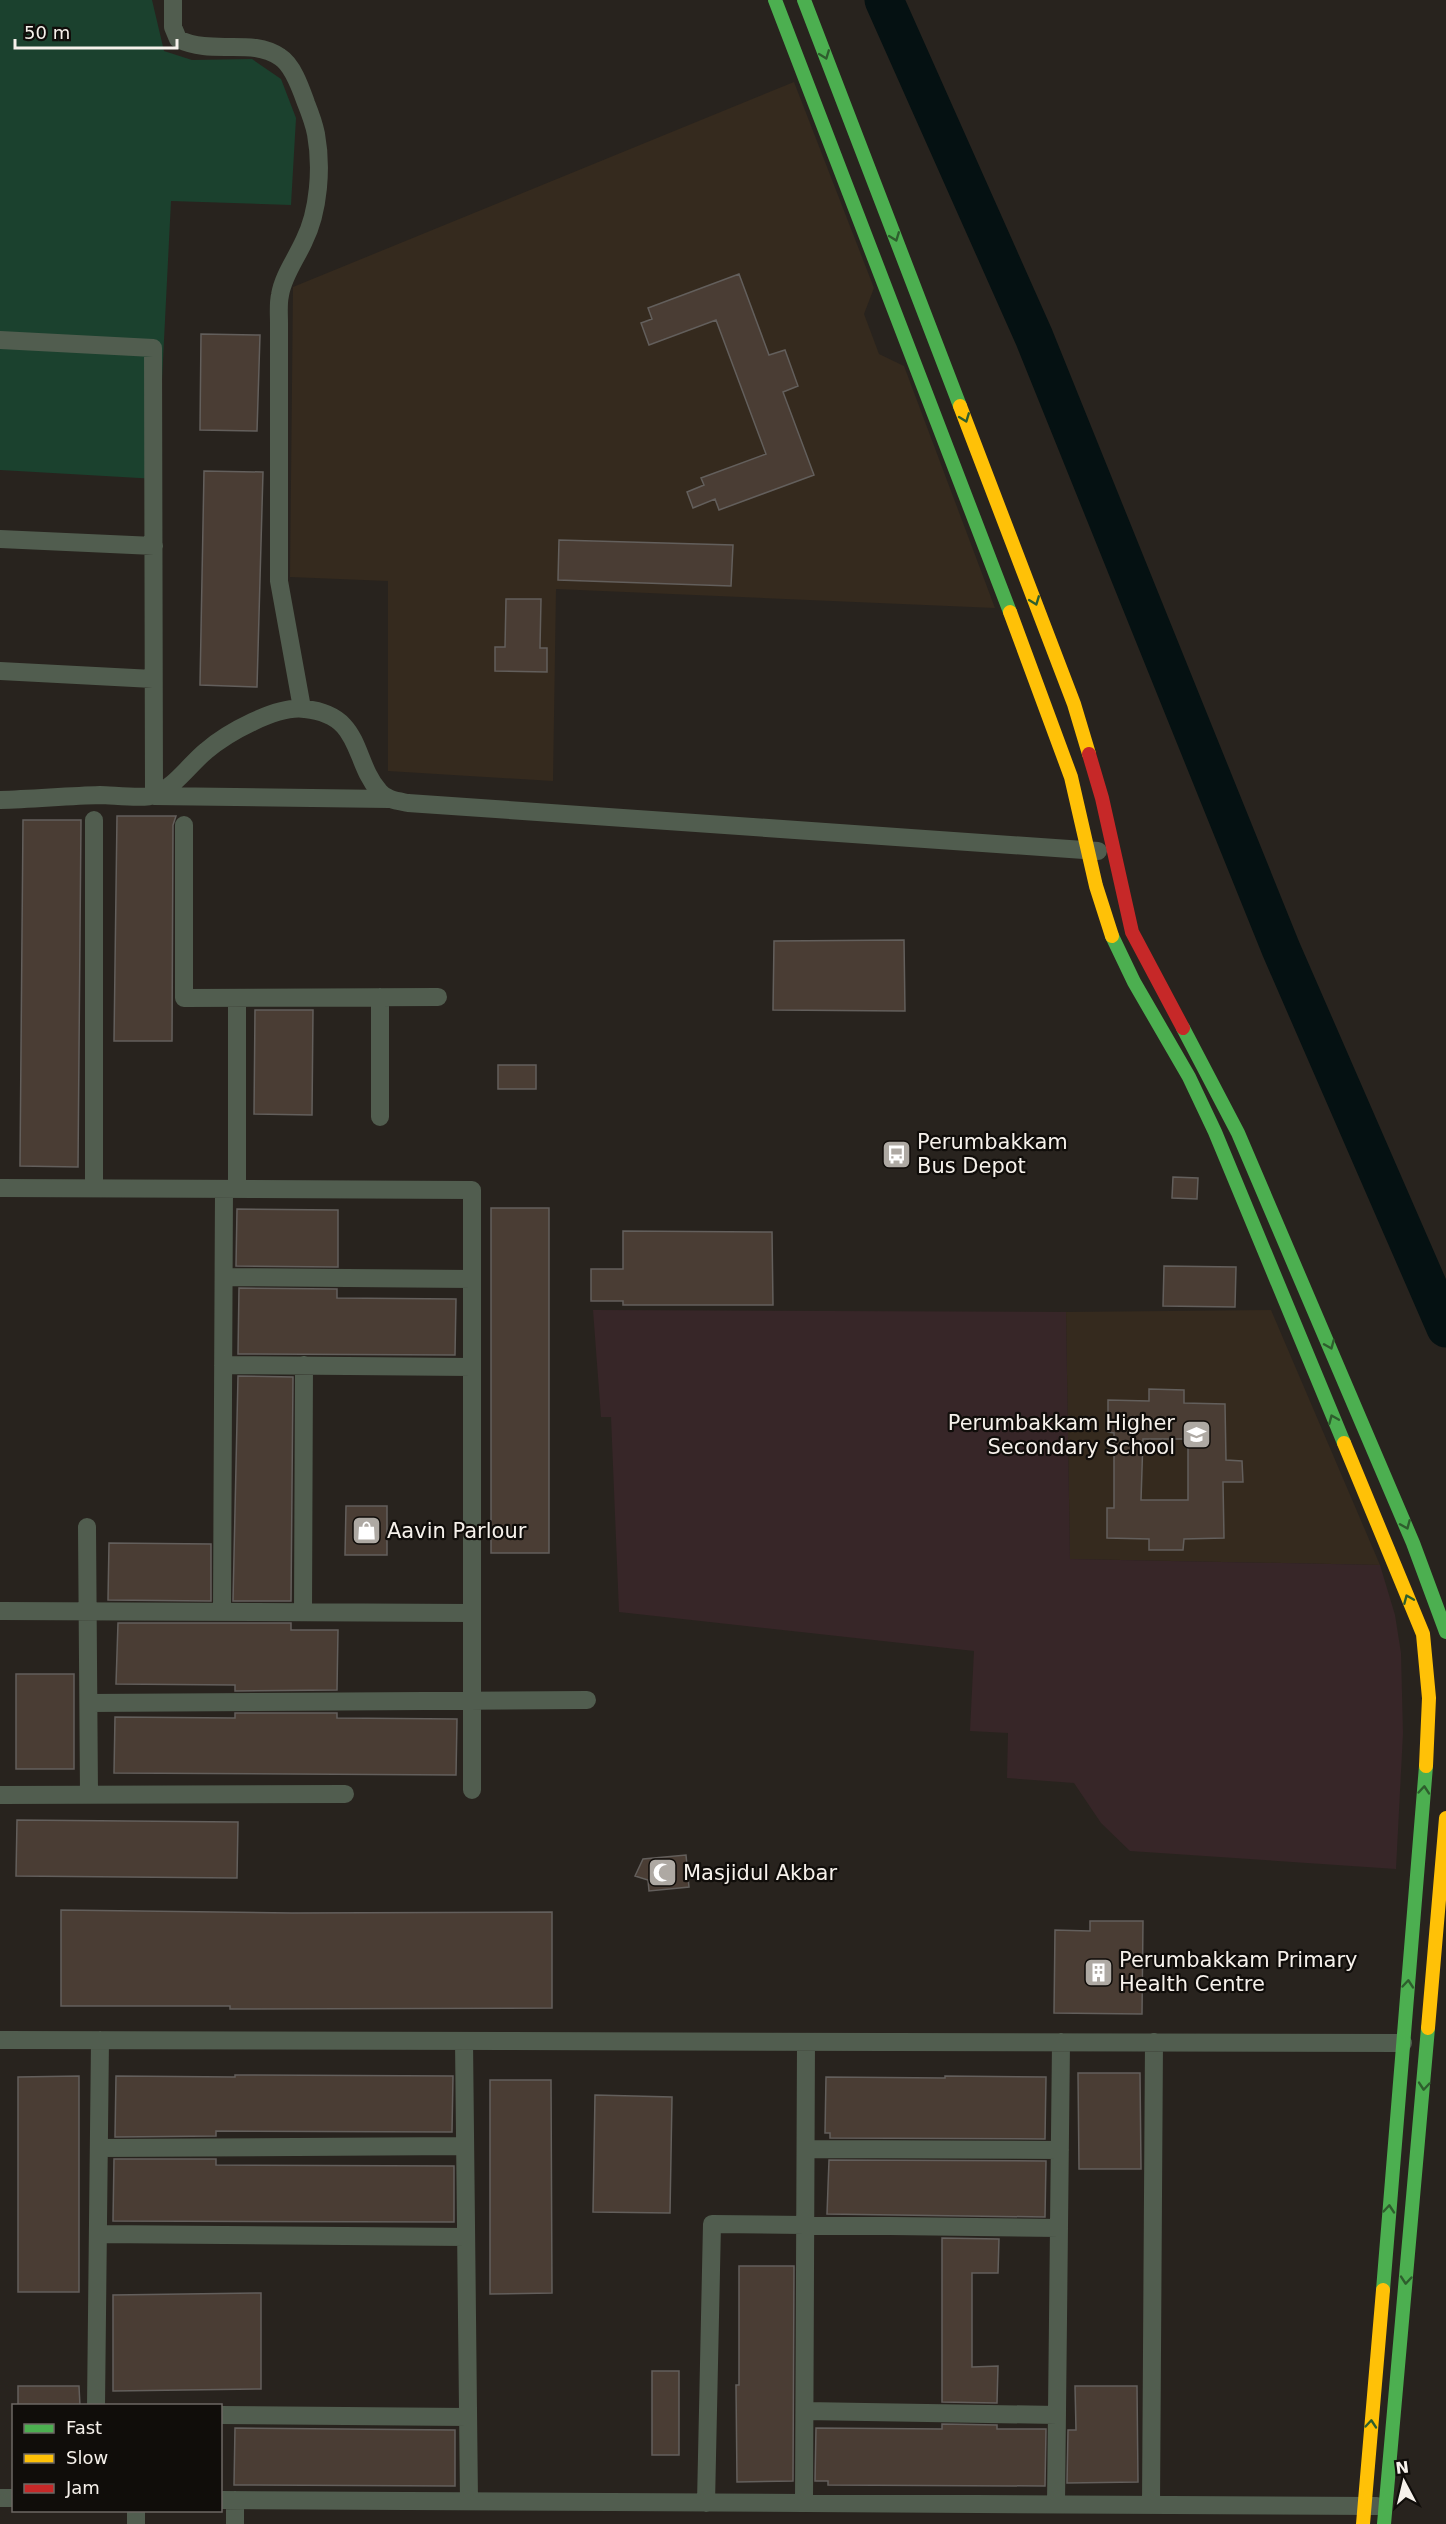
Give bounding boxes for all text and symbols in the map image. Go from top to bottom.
scale bar [15,12,177,50]
text: 50 m [24,22,70,43]
one-way arrow [818,48,830,59]
one-way arrow [888,230,900,241]
one-way arrow [958,412,970,423]
one-way arrow [1028,594,1040,605]
place label: Perumbakkam Bus Depot [917,1130,1068,1178]
bus stop icon: Perumbakkam Bus Depot [880,1138,912,1170]
one-way arrow [1323,1339,1335,1350]
place label: Perumbakkam Higher Secondary School [948,1411,1175,1459]
one-way arrow [1328,1414,1340,1425]
school or university icon: Perumbakkam Higher Secondary School [1180,1419,1212,1451]
shop icon: Aavin Parlour [350,1515,382,1547]
place label: Aavin Parlour [387,1519,527,1543]
one-way arrow [1398,1519,1410,1530]
one-way arrow [1403,1594,1415,1605]
one-way arrow [1417,1786,1430,1795]
mosque icon: Masjidul Akbar [646,1857,678,1889]
place label: Masjidul Akbar [683,1861,837,1885]
place label: Perumbakkam Primary Health Centre [1119,1948,1358,1996]
building icon: Perumbakkam Primary Health Centre [1082,1956,1114,1988]
one-way arrow [1401,1980,1414,1989]
one-way arrow [1417,2081,1430,2090]
one-way arrow [1382,2204,1395,2213]
one-way arrow [1400,2275,1413,2285]
legend [12,2404,222,2512]
text: Fast [66,2417,102,2438]
one-way arrow [1364,2419,1377,2428]
text: Slow [66,2447,108,2468]
north arrow [1374,2452,1434,2512]
text: N [1394,2457,1410,2478]
text: Jam [65,2477,100,2498]

